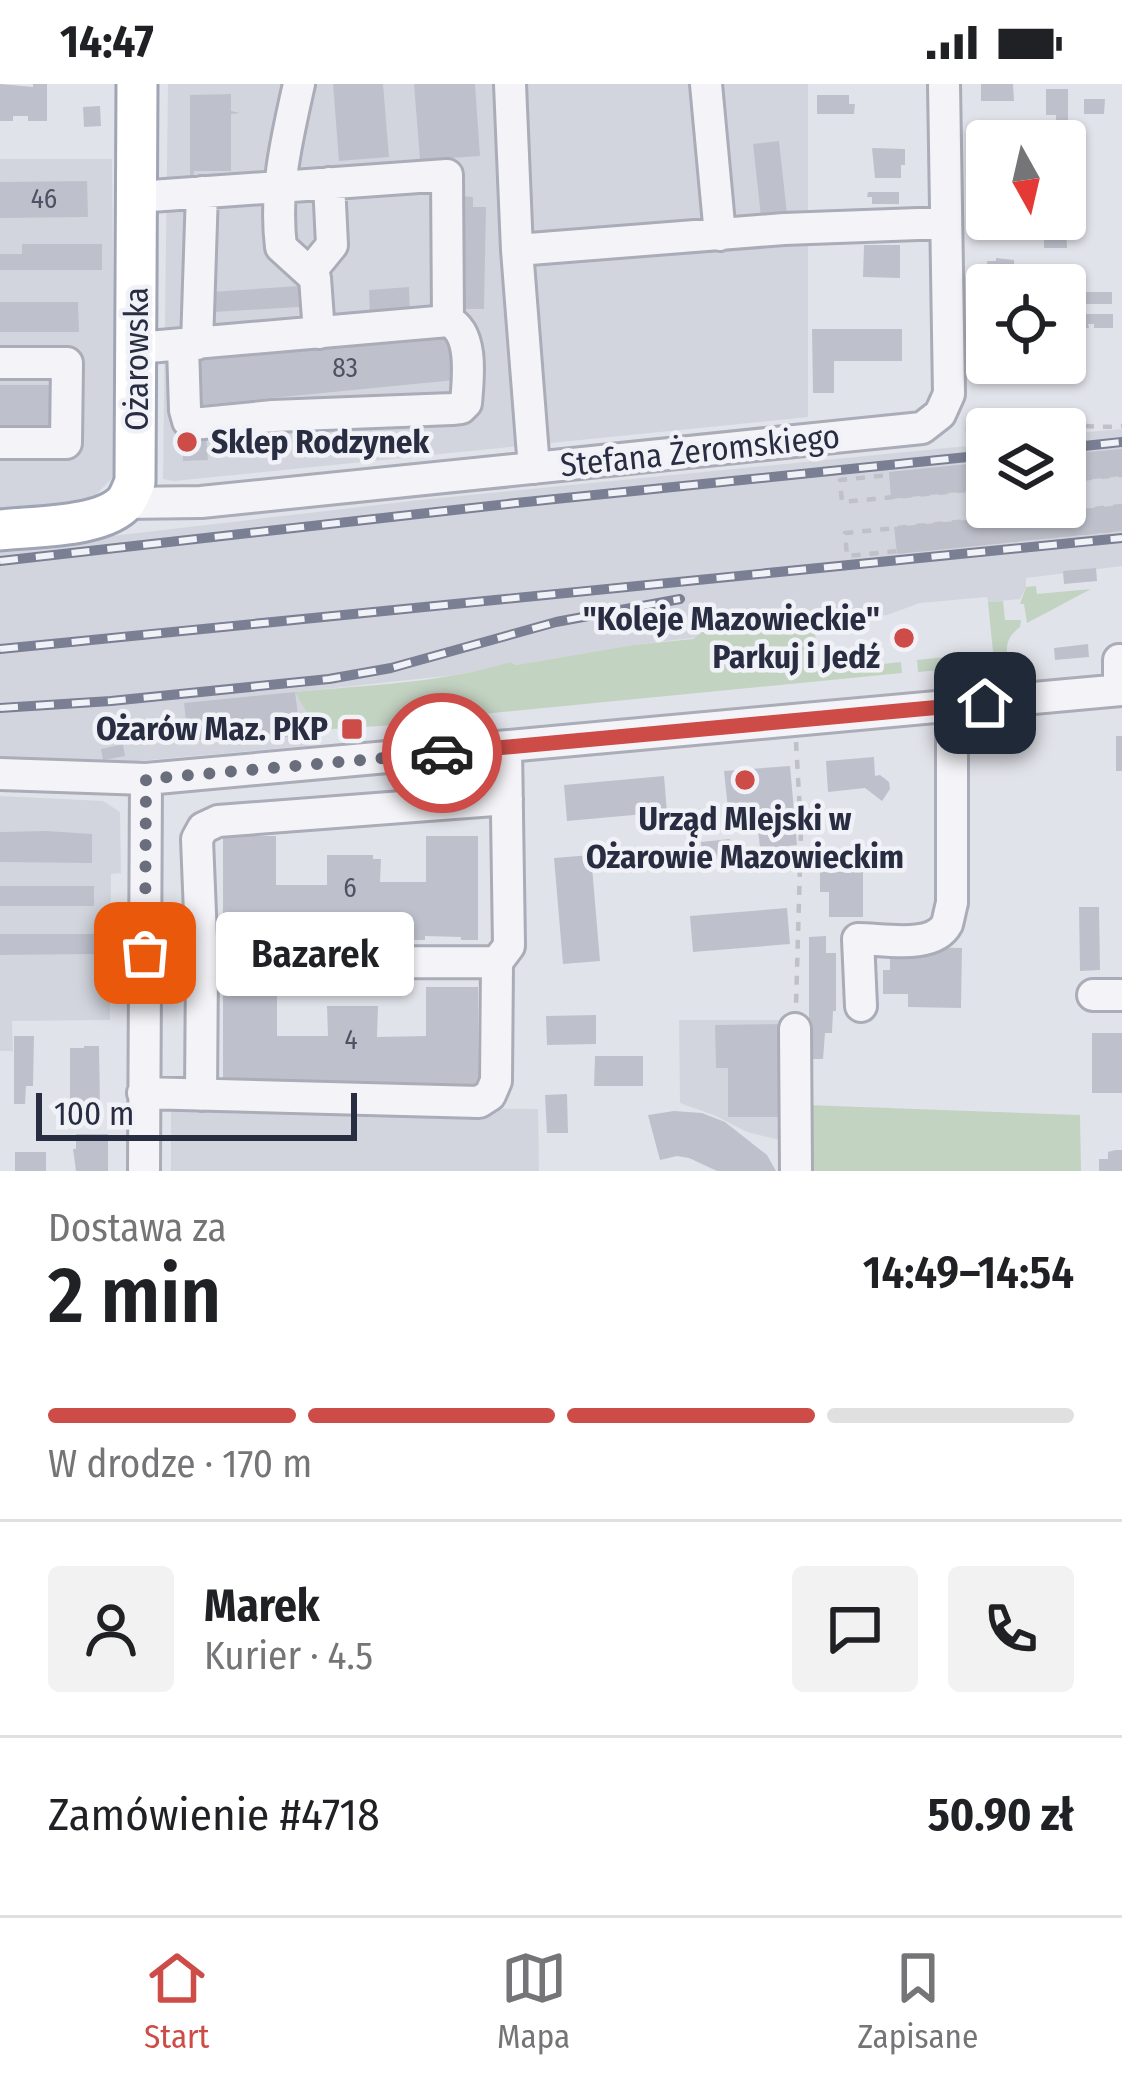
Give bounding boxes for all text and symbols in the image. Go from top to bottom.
text: 14:47 [60,15,154,69]
north arrow [966,120,1086,240]
map controls [966,120,1086,528]
house number: 46 [31,183,57,215]
button: locate [966,264,1086,384]
street label: Ożarowska [117,287,157,431]
house number: 83 [332,352,358,384]
button: layers [966,408,1086,528]
street label: Stefana Żeromskiego [558,416,842,486]
place label: Sklep Rodzynek [211,422,430,462]
marker: Sklep Rodzynek [174,429,200,455]
place label: "Koleje Mazowieckie" Parkuj i Jedź [583,599,880,677]
marker: "Koleje Mazowieckie" Parkuj i Jedź [891,625,917,651]
pin [934,652,1036,754]
icon: home [952,670,1018,736]
courier [382,693,502,813]
place label: Ożarów Maz. PKP [96,709,328,749]
marker: Ożarów Maz. PKP [339,716,365,742]
icon: car [409,720,475,786]
marker: Urząd MIejski w Ożarowie Mazowieckim [732,767,758,793]
place label: Urząd MIejski w Ożarowie Mazowieckim [586,799,904,877]
house number: 6 [343,872,357,904]
pin [94,902,196,1004]
callout: Bazarek [217,911,415,995]
icon: bag [112,920,178,986]
text: Bazarek [251,931,379,977]
house number: 4 [344,1024,358,1056]
scale bar [36,1087,357,1140]
text: 100 m [54,1094,134,1134]
text: Dostawa za [48,1205,227,1251]
text: 14:49–14:54 [863,1246,1074,1300]
text: 2 min [48,1249,221,1343]
text: W drodze · 170 m [48,1441,312,1487]
button: person [48,1566,174,1692]
button: chat [792,1566,918,1692]
button: phone [948,1566,1074,1692]
text: Marek [204,1579,320,1633]
text: Kurier · 4.5 [204,1633,373,1679]
text: Zamówienie #4718 [48,1788,380,1842]
text: 50.90 zł [928,1788,1074,1842]
tab: Start [144,1945,210,2057]
tab: Mapa [497,1945,570,2057]
tab: Zapisane [857,1945,978,2057]

